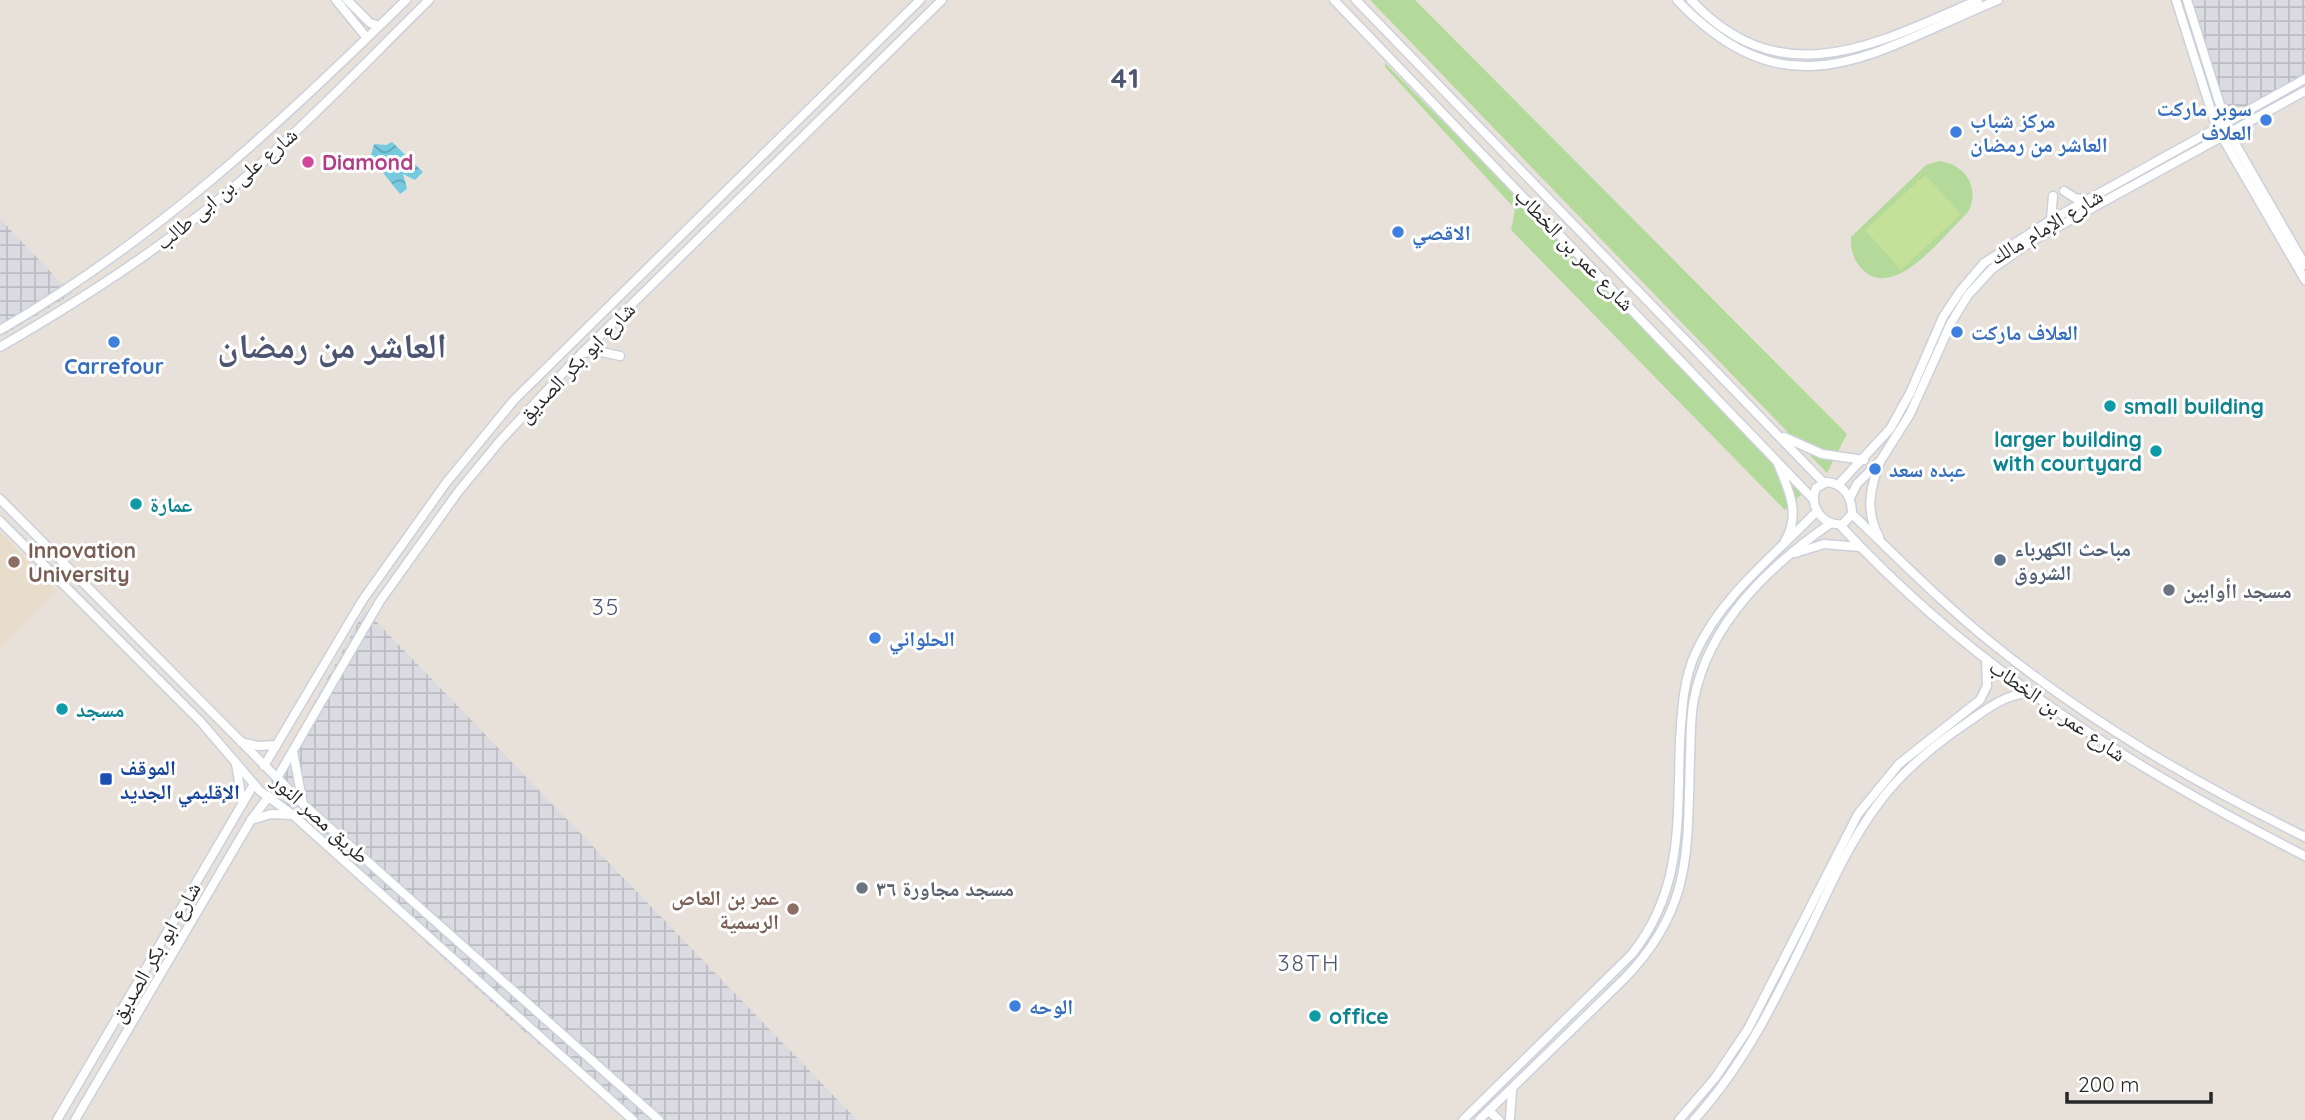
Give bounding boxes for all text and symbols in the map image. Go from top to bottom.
district label: 41 [1111,60,1141,95]
place label: سوبر ماركت العلاف [2157,95,2252,145]
place label: مركز شباب العاشر من رمضان [1970,107,2108,158]
marker: سوبر ماركت العلاف [2258,112,2274,128]
street label: شارع على بن ابى طالب [150,121,303,256]
marker: مركز شباب العاشر من رمضان [1948,124,1964,140]
place label: Diamond [322,149,413,175]
marker: Diamond [300,154,316,170]
street label: شارع عمر بن الخطاب [1509,182,1640,317]
street label: شارع الإمام مالك [1985,182,2108,272]
place label: الاقصي [1412,219,1471,249]
marker: الاقصي [1390,224,1406,240]
street label: شارع ابو بكر الصديق [512,296,641,429]
place label: العلاف ماركت [1971,319,2078,345]
district label: العاشر من رمضان [217,323,447,368]
marker: العلاف ماركت [1949,324,1965,340]
marker: Carrefour [106,334,122,350]
place label: Carrefour [64,353,164,379]
place label: small building [2124,393,2264,419]
marker: small building [2102,398,2118,414]
place label: larger building with courtyard [1993,426,2142,476]
marker: larger building with courtyard [2148,443,2164,459]
place label: عبده سعد [1889,456,1965,482]
marker: عبده سعد [1867,461,1883,477]
place label: عمارة [150,491,193,517]
marker: عمارة [128,496,144,512]
place label: مباحث الكهرباء الشروق [2014,535,2131,586]
place label: Innovation University [28,537,136,587]
marker: مباحث الكهرباء الشروق [1992,552,2008,568]
marker: Innovation University [6,554,22,570]
place label: مسجد اأوابين [2183,577,2292,604]
marker: مسجد اأوابين [2161,582,2177,598]
district label: 35 [592,592,620,621]
place label: الحلواني [889,625,955,655]
marker: الحلواني [867,630,883,646]
street label: شارع عمر بن الخطاب [1984,653,2131,768]
place label: مسجد [76,696,125,722]
marker: مسجد [54,701,70,717]
place label: الموقف الإقليمي الجديد [120,754,240,808]
street label: طريق مصر النور [265,767,375,869]
marker: الموقف الإقليمي الجديد [98,771,114,787]
place label: مسجد مجاورة ٣٦ [876,875,1014,901]
street label: شارع ابو بكر الصديق [104,877,207,1027]
marker: مسجد مجاورة ٣٦ [854,880,870,896]
place label: عمر بن العاص الرسمية [671,884,779,934]
marker: عمر بن العاص الرسمية [785,901,801,917]
district label: 38TH [1278,948,1340,977]
place label: الوحه [1029,993,1073,1019]
marker: الوحه [1007,998,1023,1014]
place label: office [1329,1003,1389,1029]
marker: office [1307,1008,1323,1024]
scale bar [2067,1060,2210,1104]
text: 200 m [2078,1071,2140,1097]

